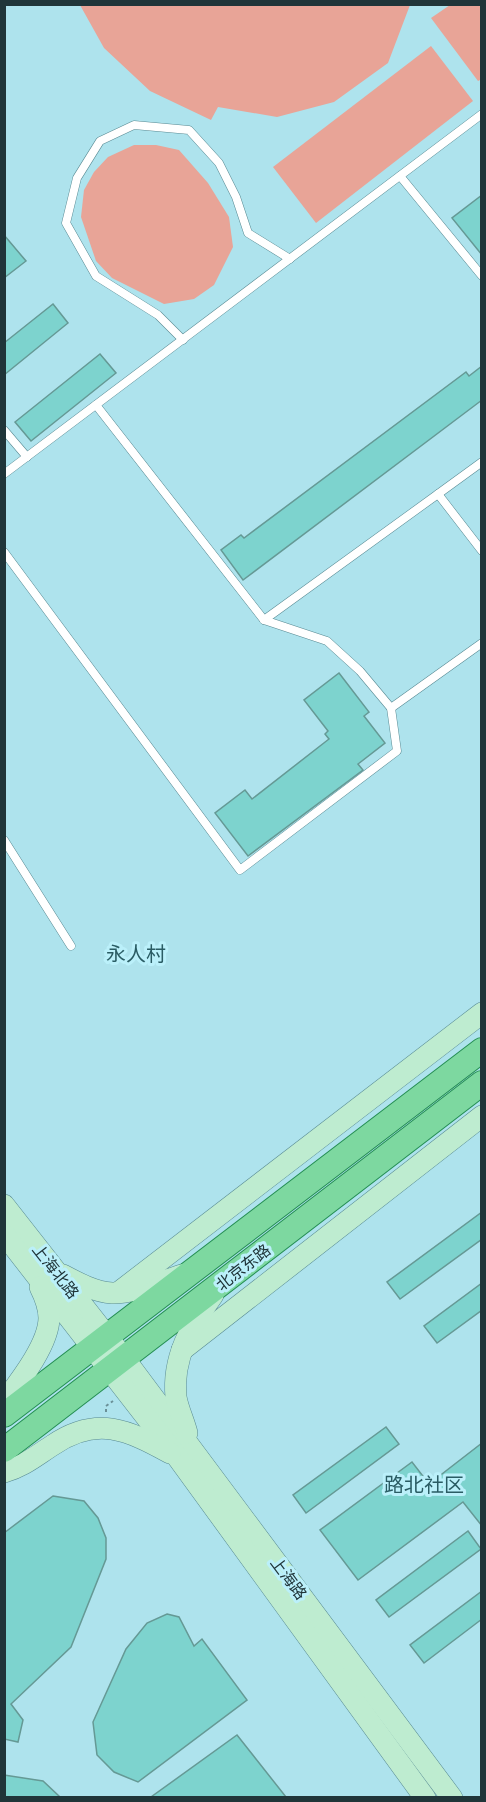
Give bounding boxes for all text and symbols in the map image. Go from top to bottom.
district label: 永人村 [106,941,166,967]
street label: 北京东路 [212,1239,275,1295]
street label: 上海北路 [28,1240,84,1303]
district label: 路北社区 [384,1472,464,1498]
street label: 上海路 [266,1553,311,1604]

